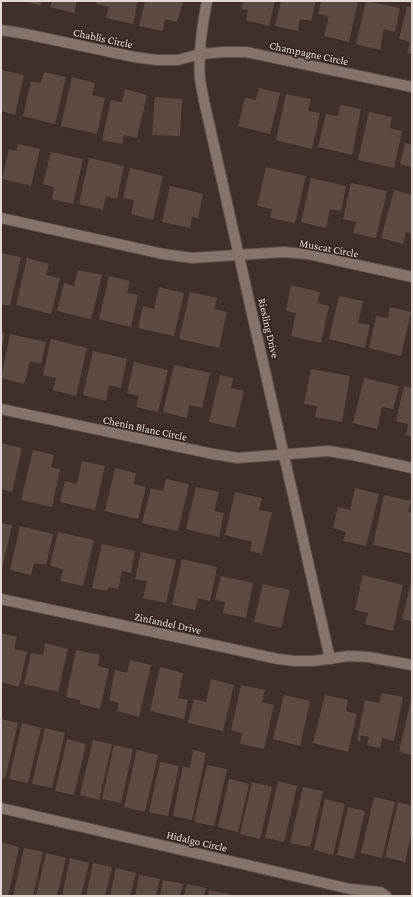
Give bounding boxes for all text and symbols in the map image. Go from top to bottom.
street label: Chablis Circle [72,26,134,50]
street label: Champagne Circle [268,39,350,68]
street label: Muscat Circle [298,236,360,260]
street label: Riesling Drive [255,297,282,360]
street label: Chenin Blanc Circle [102,413,188,443]
street label: Zinfandel Drive [133,610,203,636]
street label: Hidalgo Circle [165,828,229,855]

